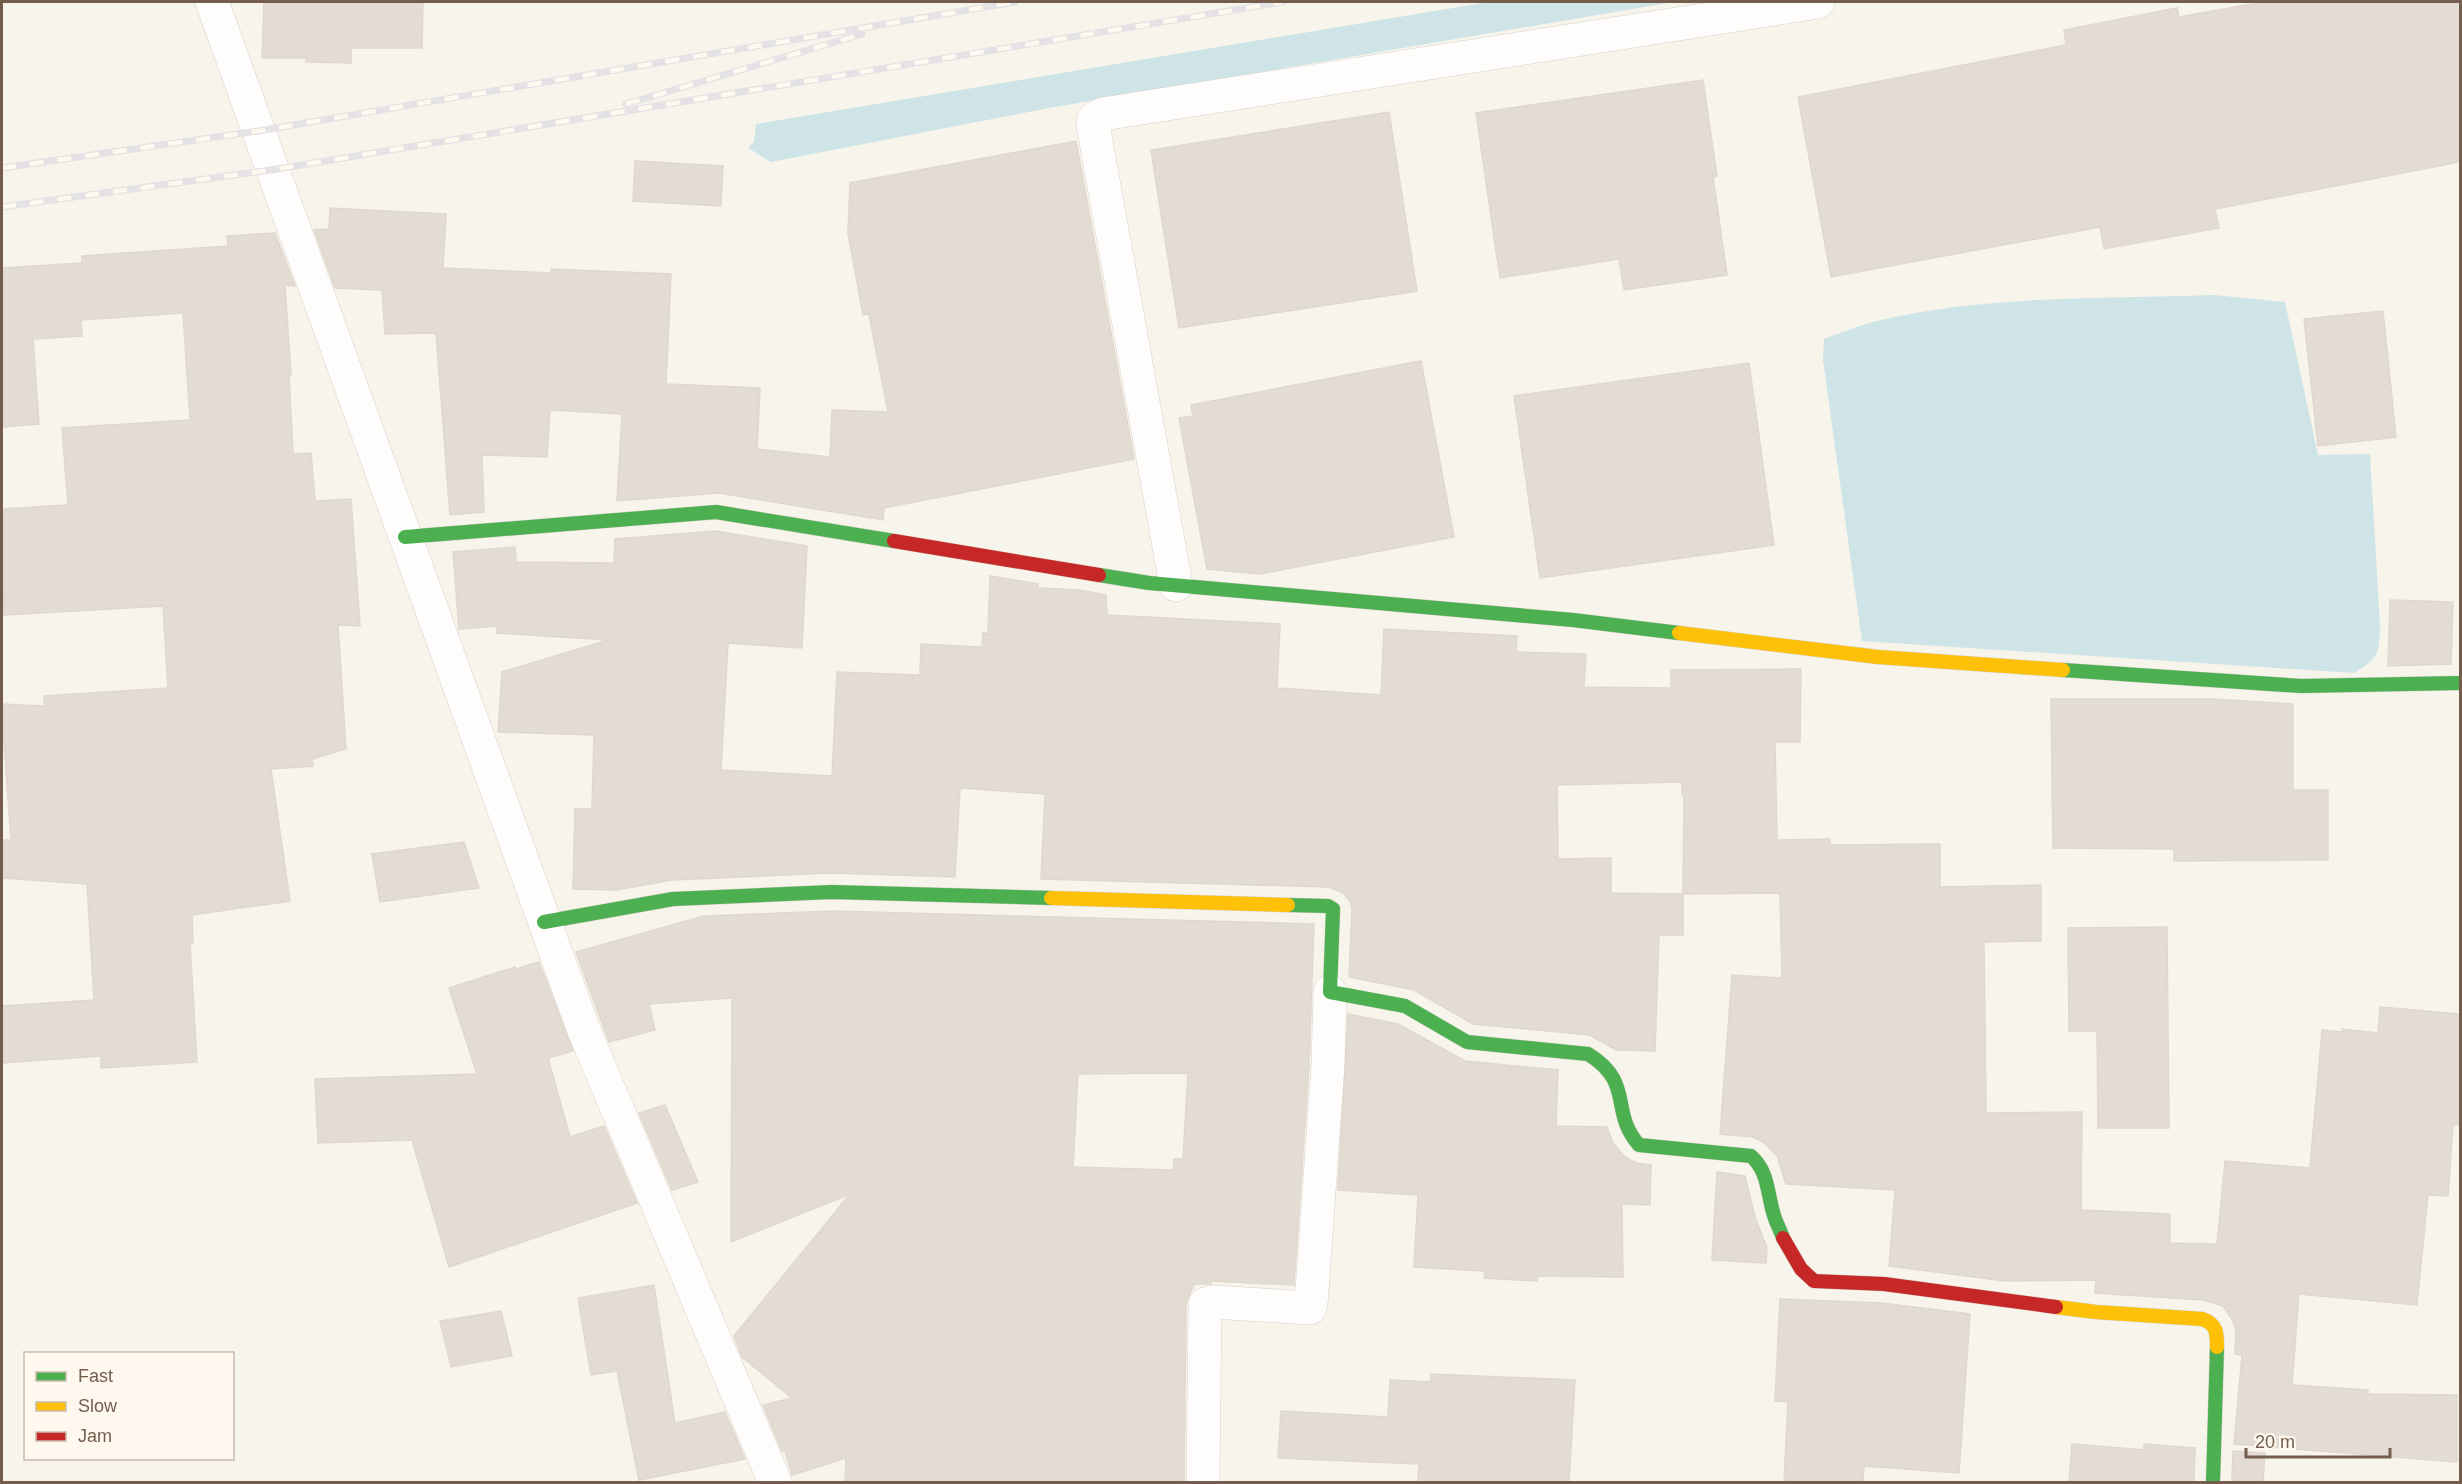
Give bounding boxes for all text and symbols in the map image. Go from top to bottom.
legend [24,1352,234,1460]
text: Fast [78,1366,113,1386]
text: Slow [78,1396,118,1416]
scale bar [2246,1421,2390,1459]
text: Jam [78,1426,112,1446]
text: 20 m [2255,1432,2295,1452]

